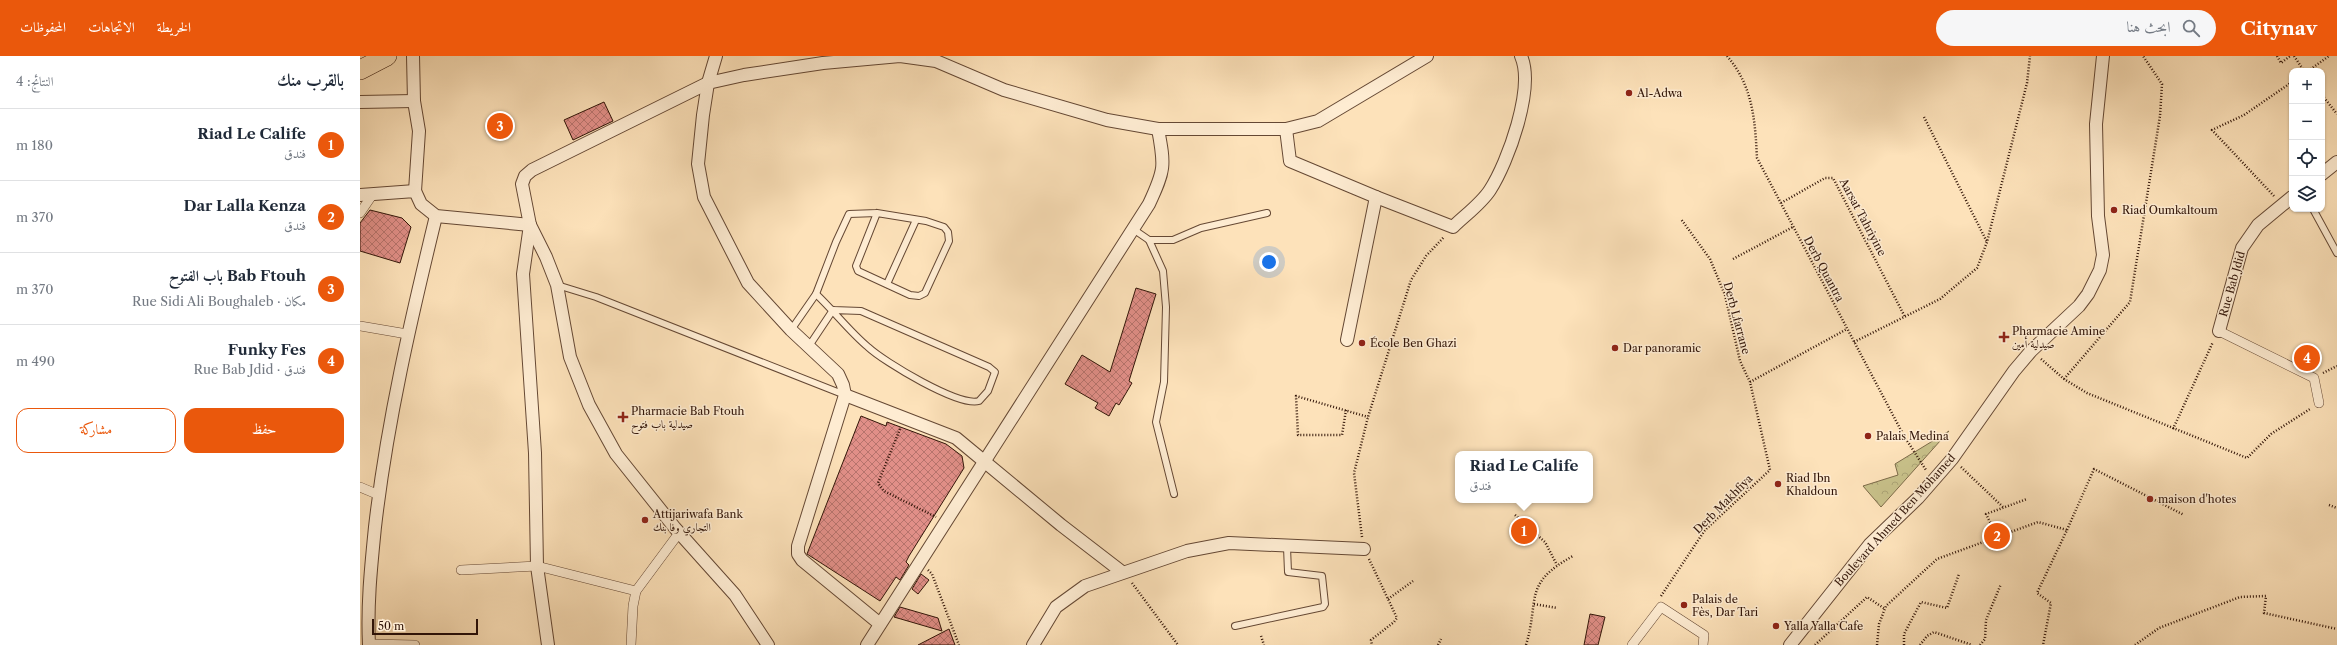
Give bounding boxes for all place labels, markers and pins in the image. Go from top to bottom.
place label: Al-Adwa [1636,86,1683,100]
marker: Al-Adwa [1624,88,1634,98]
pin: 3 [487,111,513,141]
place label: Riad Oumkaltoum [2122,203,2219,217]
marker: Riad Oumkaltoum [2109,205,2119,215]
place label: Pharmacie Amine صيدلية أمين [2012,324,2105,351]
marker: Pharmacie Amine صيدلية أمين [1999,332,2009,342]
place label: École Ben Ghazi [1370,336,1457,350]
marker: École Ben Ghazi [1357,338,1367,348]
place label: Dar panoramic [1623,341,1701,355]
marker: Dar panoramic [1610,343,1620,353]
pin: 4 [2294,343,2320,373]
place label: Pharmacie Bab Ftouh صيدلية باب فتوح [631,404,744,435]
marker: Pharmacie Bab Ftouh صيدلية باب فتوح [618,412,628,422]
place label: Palais Medina [1876,429,1949,443]
marker: Palais Medina [1863,431,1873,441]
place label: Riad Ibn Khaldoun [1786,471,1838,498]
marker: Riad Ibn Khaldoun [1773,479,1783,489]
place label: maison d'hotes [2158,492,2236,506]
marker: maison d'hotes [2145,494,2155,504]
place label: Attijariwafa Bank التجاري وفا بنك [652,507,743,536]
marker: Attijariwafa Bank التجاري وفا بنك [640,515,650,525]
pin: 1 [1511,516,1537,546]
pin: 2 [1984,521,2010,551]
place label: Palais de Fès, Dar Tari [1692,592,1759,619]
marker: Palais de Fès, Dar Tari [1679,600,1689,610]
place label: Yalla Yalla Cafe [1783,619,1863,633]
marker: Yalla Yalla Cafe [1771,621,1781,631]

